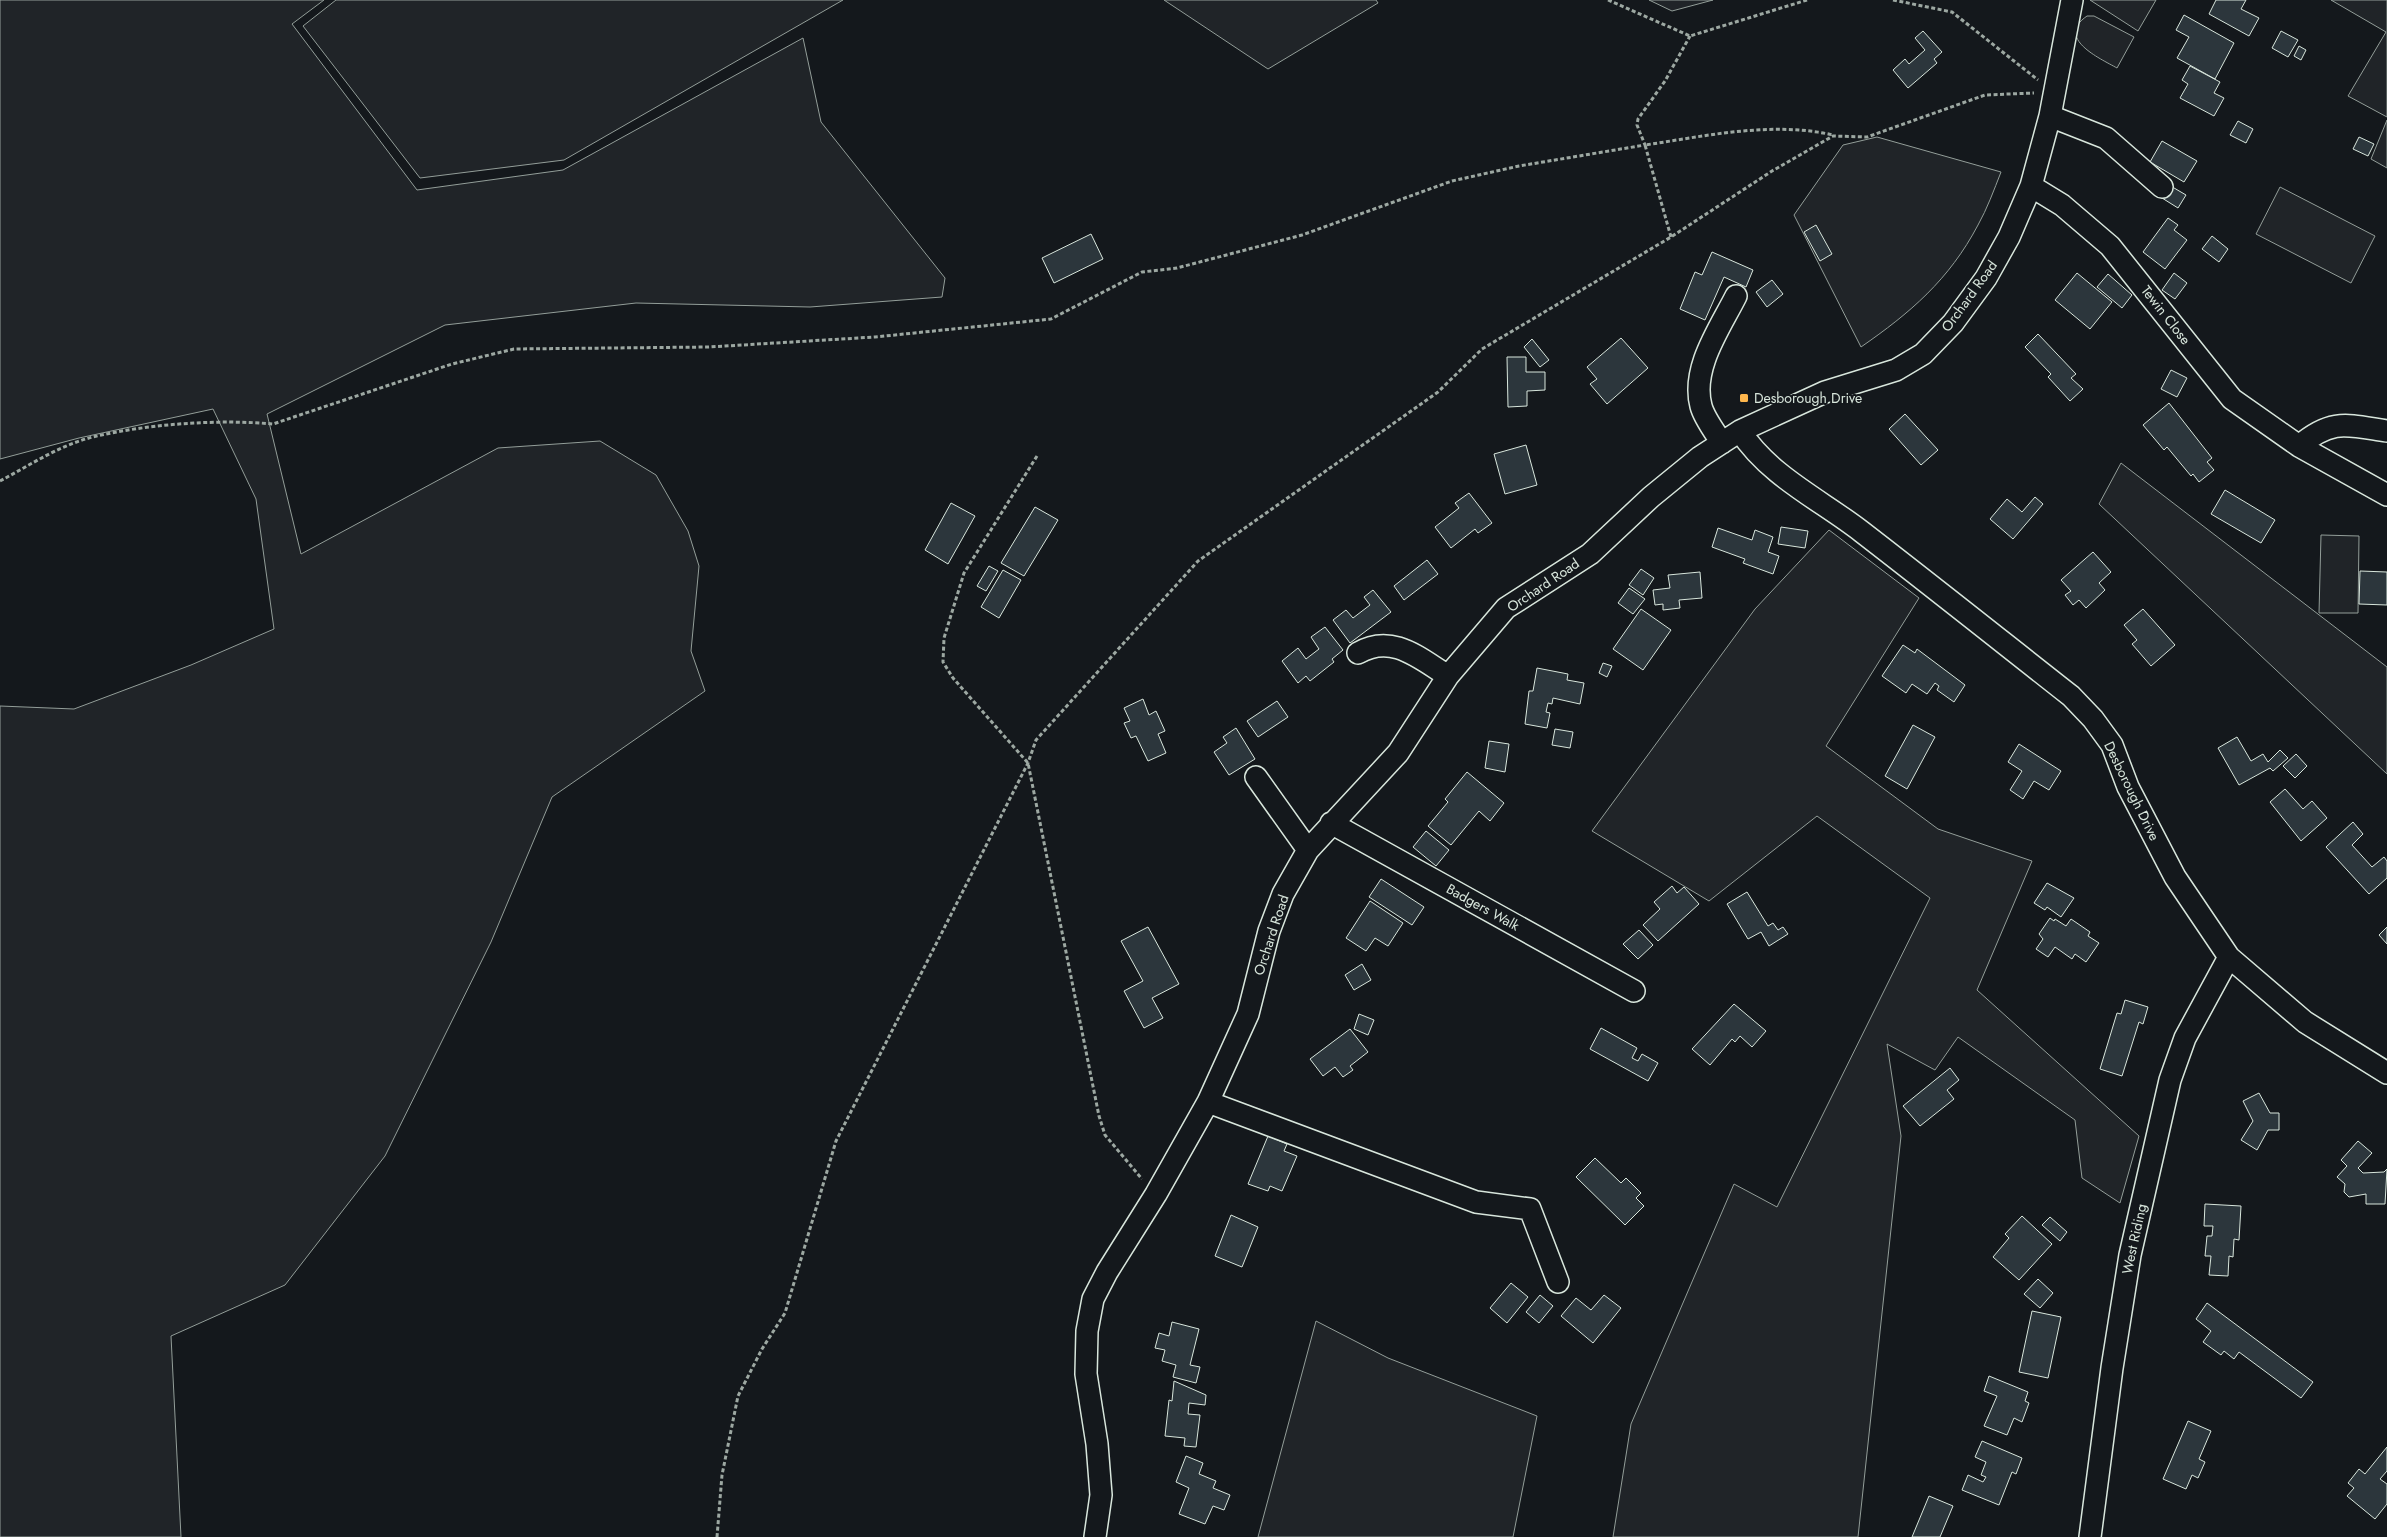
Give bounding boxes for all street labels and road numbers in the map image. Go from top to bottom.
street label: Orchard Road [1936,256,2002,336]
street label: Tewin Close [2137,281,2195,349]
street label: Orchard Road [1503,553,1583,617]
street label: Desborough Drive [2099,738,2165,844]
street label: Badgers Walk [1443,879,1524,936]
street label: Orchard Road [1249,892,1293,978]
street label: West Riding [2117,1202,2151,1276]

